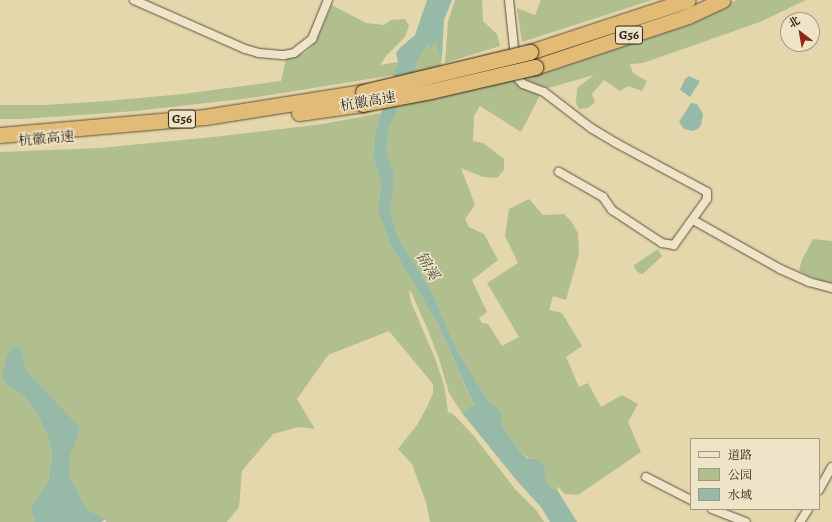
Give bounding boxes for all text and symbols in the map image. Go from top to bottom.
north arrow [780,12,820,52]
text: 北 [785,13,803,31]
road number: G56 [614,24,644,46]
street label: 杭徽高速 [339,89,397,115]
road number: G56 [167,108,197,130]
street label: 杭徽高速 [17,128,75,150]
water label: 锦溪 [412,249,442,283]
legend [690,438,820,510]
text: 道路 [728,447,752,463]
text: 公园 [728,467,752,483]
text: 水域 [728,487,752,503]

